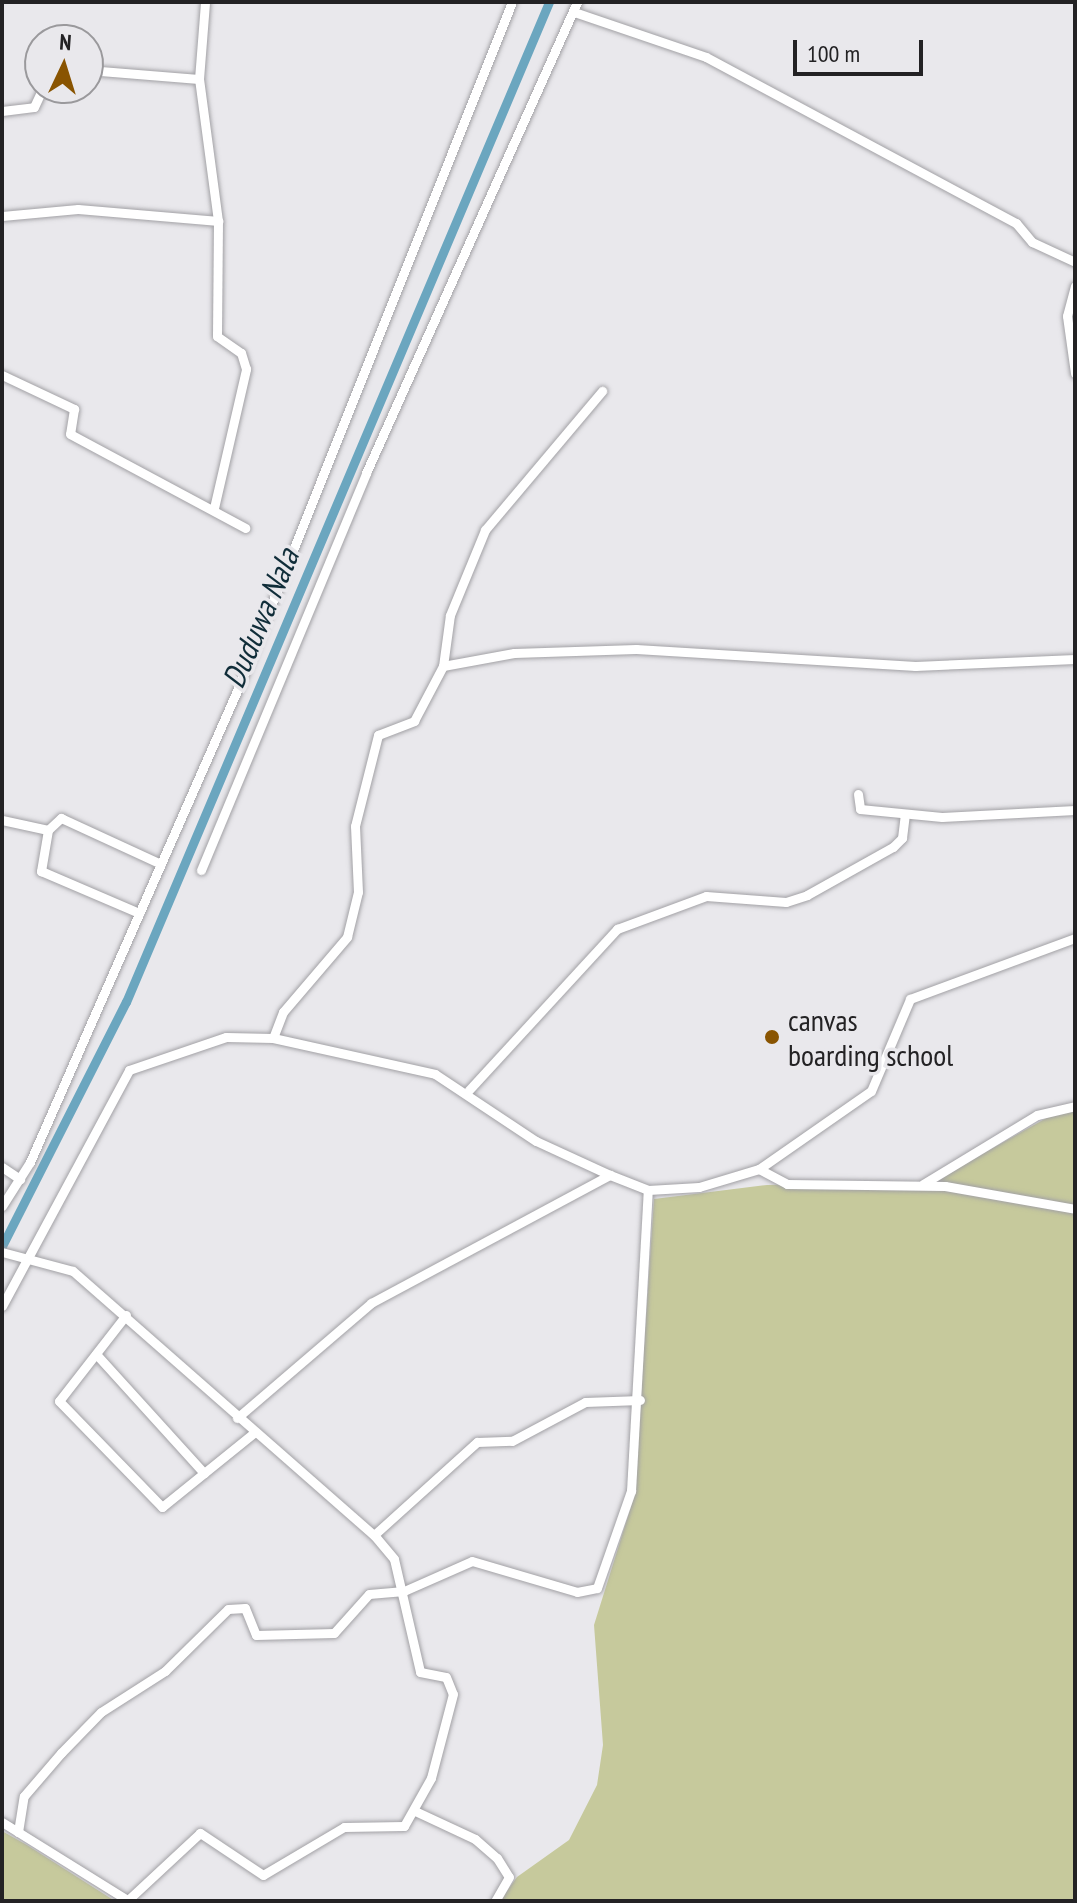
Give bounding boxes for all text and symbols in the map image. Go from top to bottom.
north arrow [24,24,104,104]
scale bar [797,24,927,74]
text: N [59,28,72,56]
text: 100 m [807,38,860,69]
water label: Duduwa Nala [214,543,306,693]
place label: canvas boarding school [788,1002,953,1072]
marker: canvas boarding school [763,1028,781,1046]

